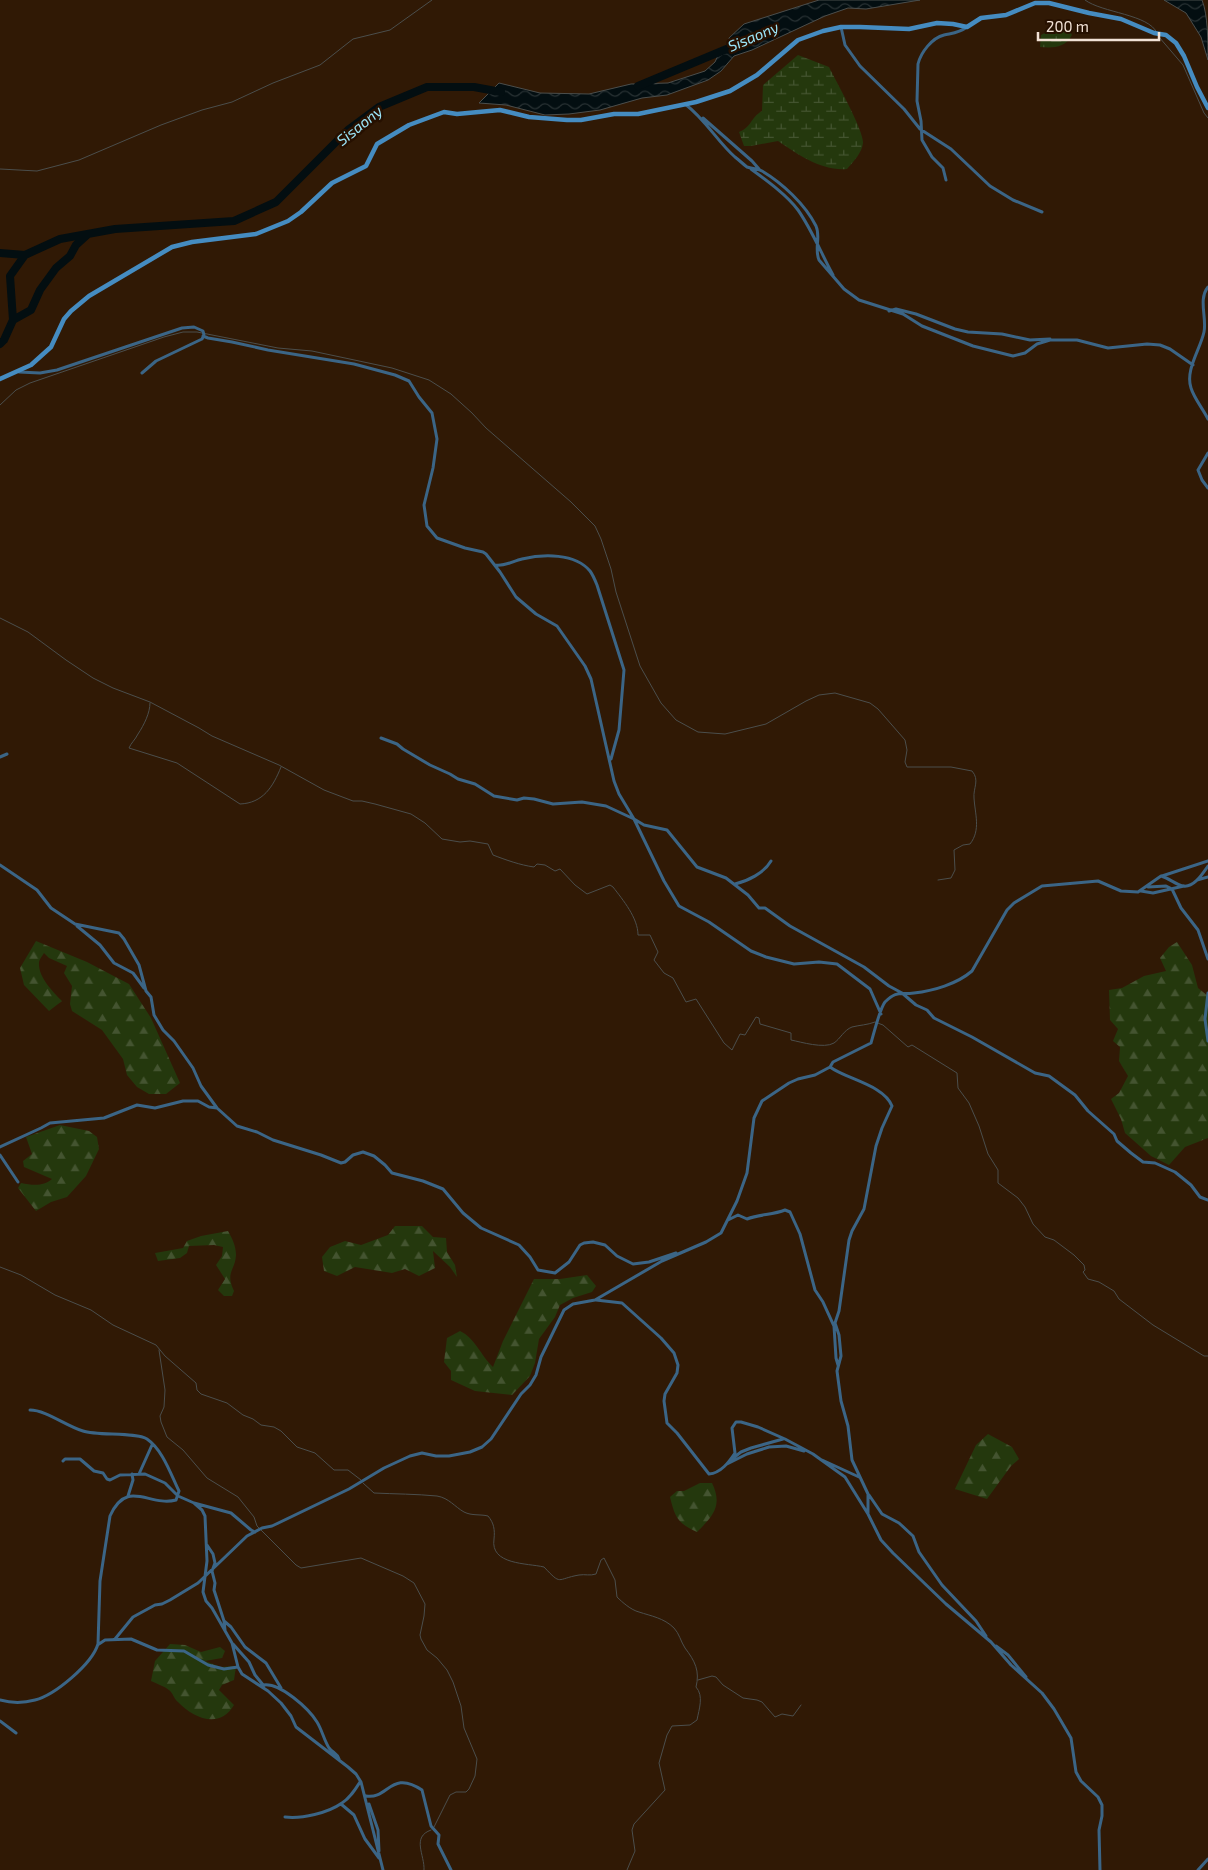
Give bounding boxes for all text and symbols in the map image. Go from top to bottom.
scale bar [1038,10,1159,42]
water label: Sisaony [725,17,782,56]
text: 200 m [1046,17,1089,35]
water label: Sisaony [333,101,386,150]

